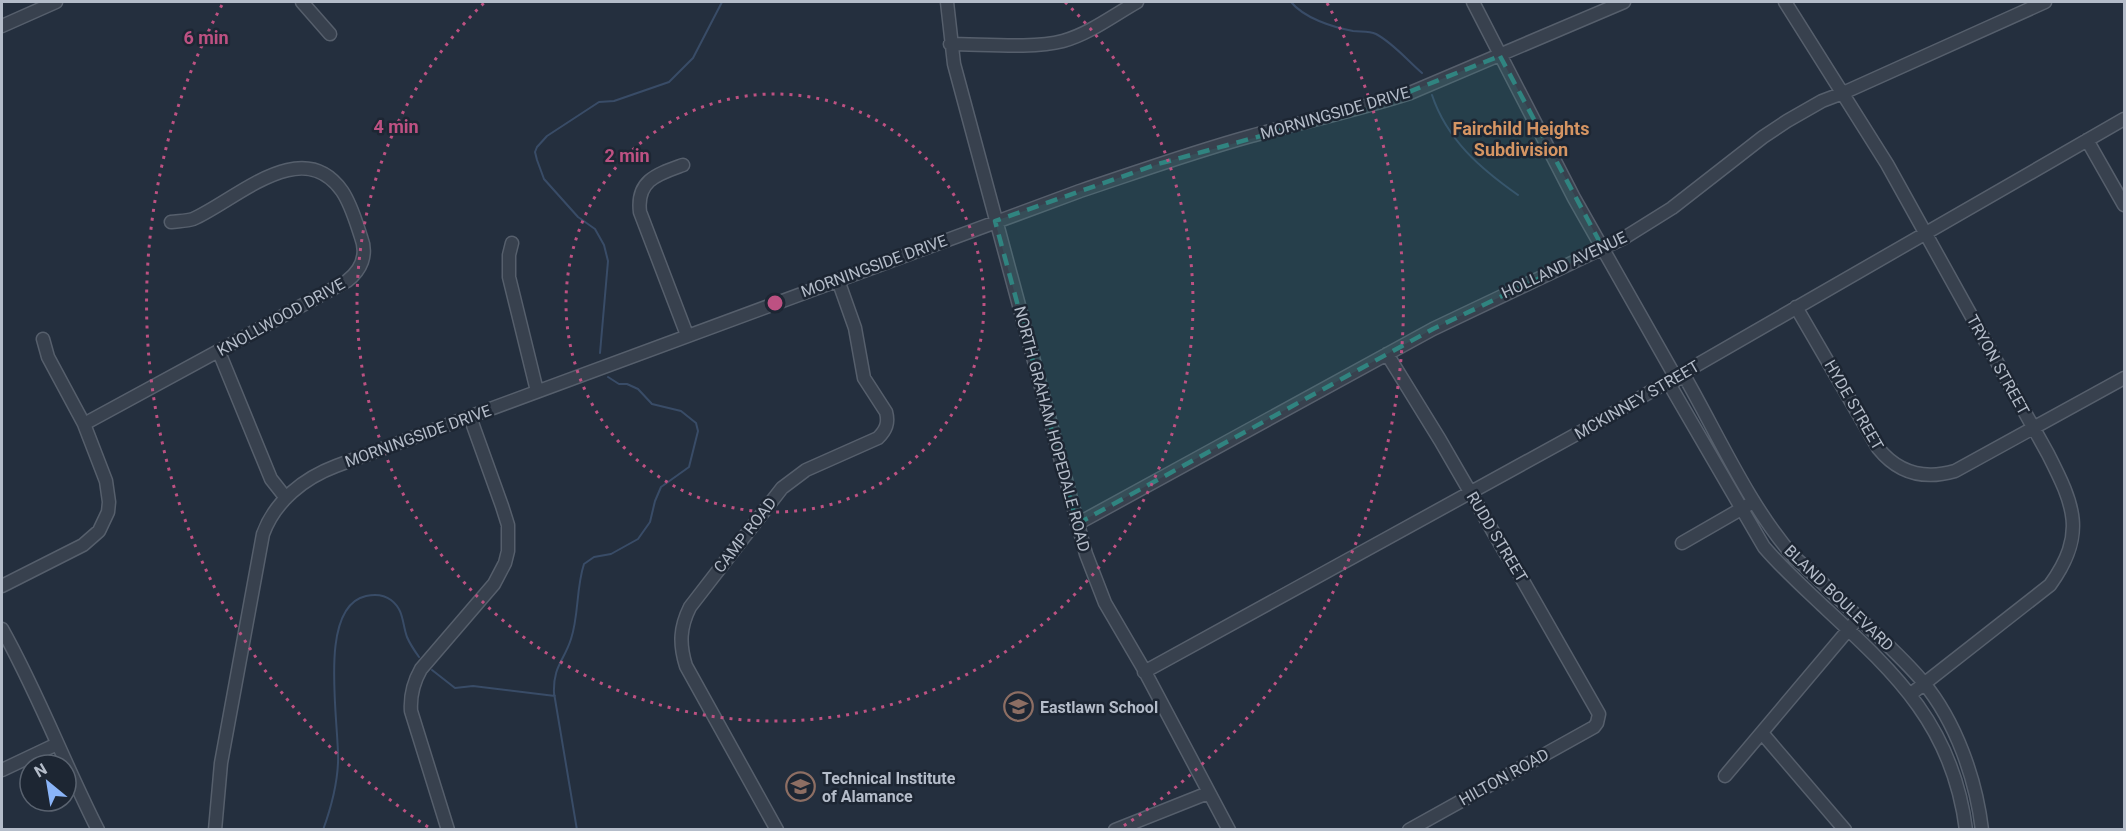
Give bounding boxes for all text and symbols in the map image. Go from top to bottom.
text: 6 min [183,27,229,48]
street label: MORNINGSIDE DRIVE [1258,83,1412,143]
text: 4 min [373,116,419,137]
district label: Fairchild Heights Subdivision [1453,118,1589,160]
text: 2 min [604,145,650,166]
street label: HOLLAND AVENUE [1498,228,1630,302]
street label: MORNINGSIDE DRIVE [798,231,950,301]
street label: KNOLLWOOD DRIVE [214,274,348,360]
centre of rings [765,293,785,313]
street label: NORTH GRAHAM HOPEDALE ROAD [1010,304,1094,554]
street label: TRYON STREET [1963,312,2034,419]
street label: MCKINNEY STREET [1571,356,1703,443]
street label: HYDE STREET [1820,356,1888,454]
street label: MORNINGSIDE DRIVE [342,401,494,471]
street label: RUDD STREET [1463,488,1532,586]
street label: CAMP ROAD [710,493,780,577]
street label: BLAND BOULEVARD [1780,541,1898,655]
school or university icon: Eastlawn School [1003,691,1035,723]
place label: Eastlawn School [1040,698,1158,717]
street label: HILTON ROAD [1456,745,1552,809]
north arrow [18,753,78,813]
text: N [31,759,50,781]
place label: Technical Institute of Alamance [822,769,956,806]
school or university icon: Technical Institute of Alamance [785,771,817,803]

